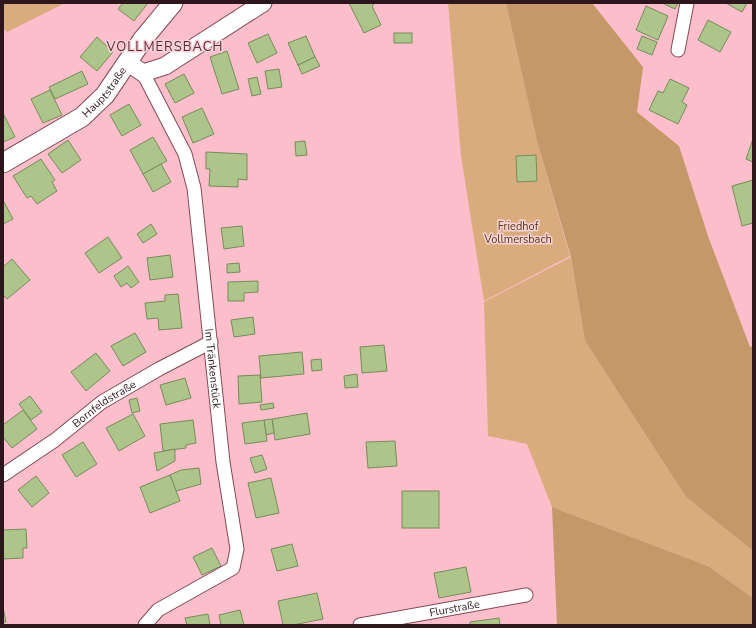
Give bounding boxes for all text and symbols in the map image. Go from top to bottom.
district label: VOLLMERSBACH [106,38,223,56]
street label: Hauptstraße [79,64,130,121]
park label: Friedhof Vollmersbach [483,219,552,247]
street label: Im Tränkenstück [201,328,224,410]
street label: Bornfeldstraße [69,377,139,431]
street label: Flurstraße [428,596,481,620]

